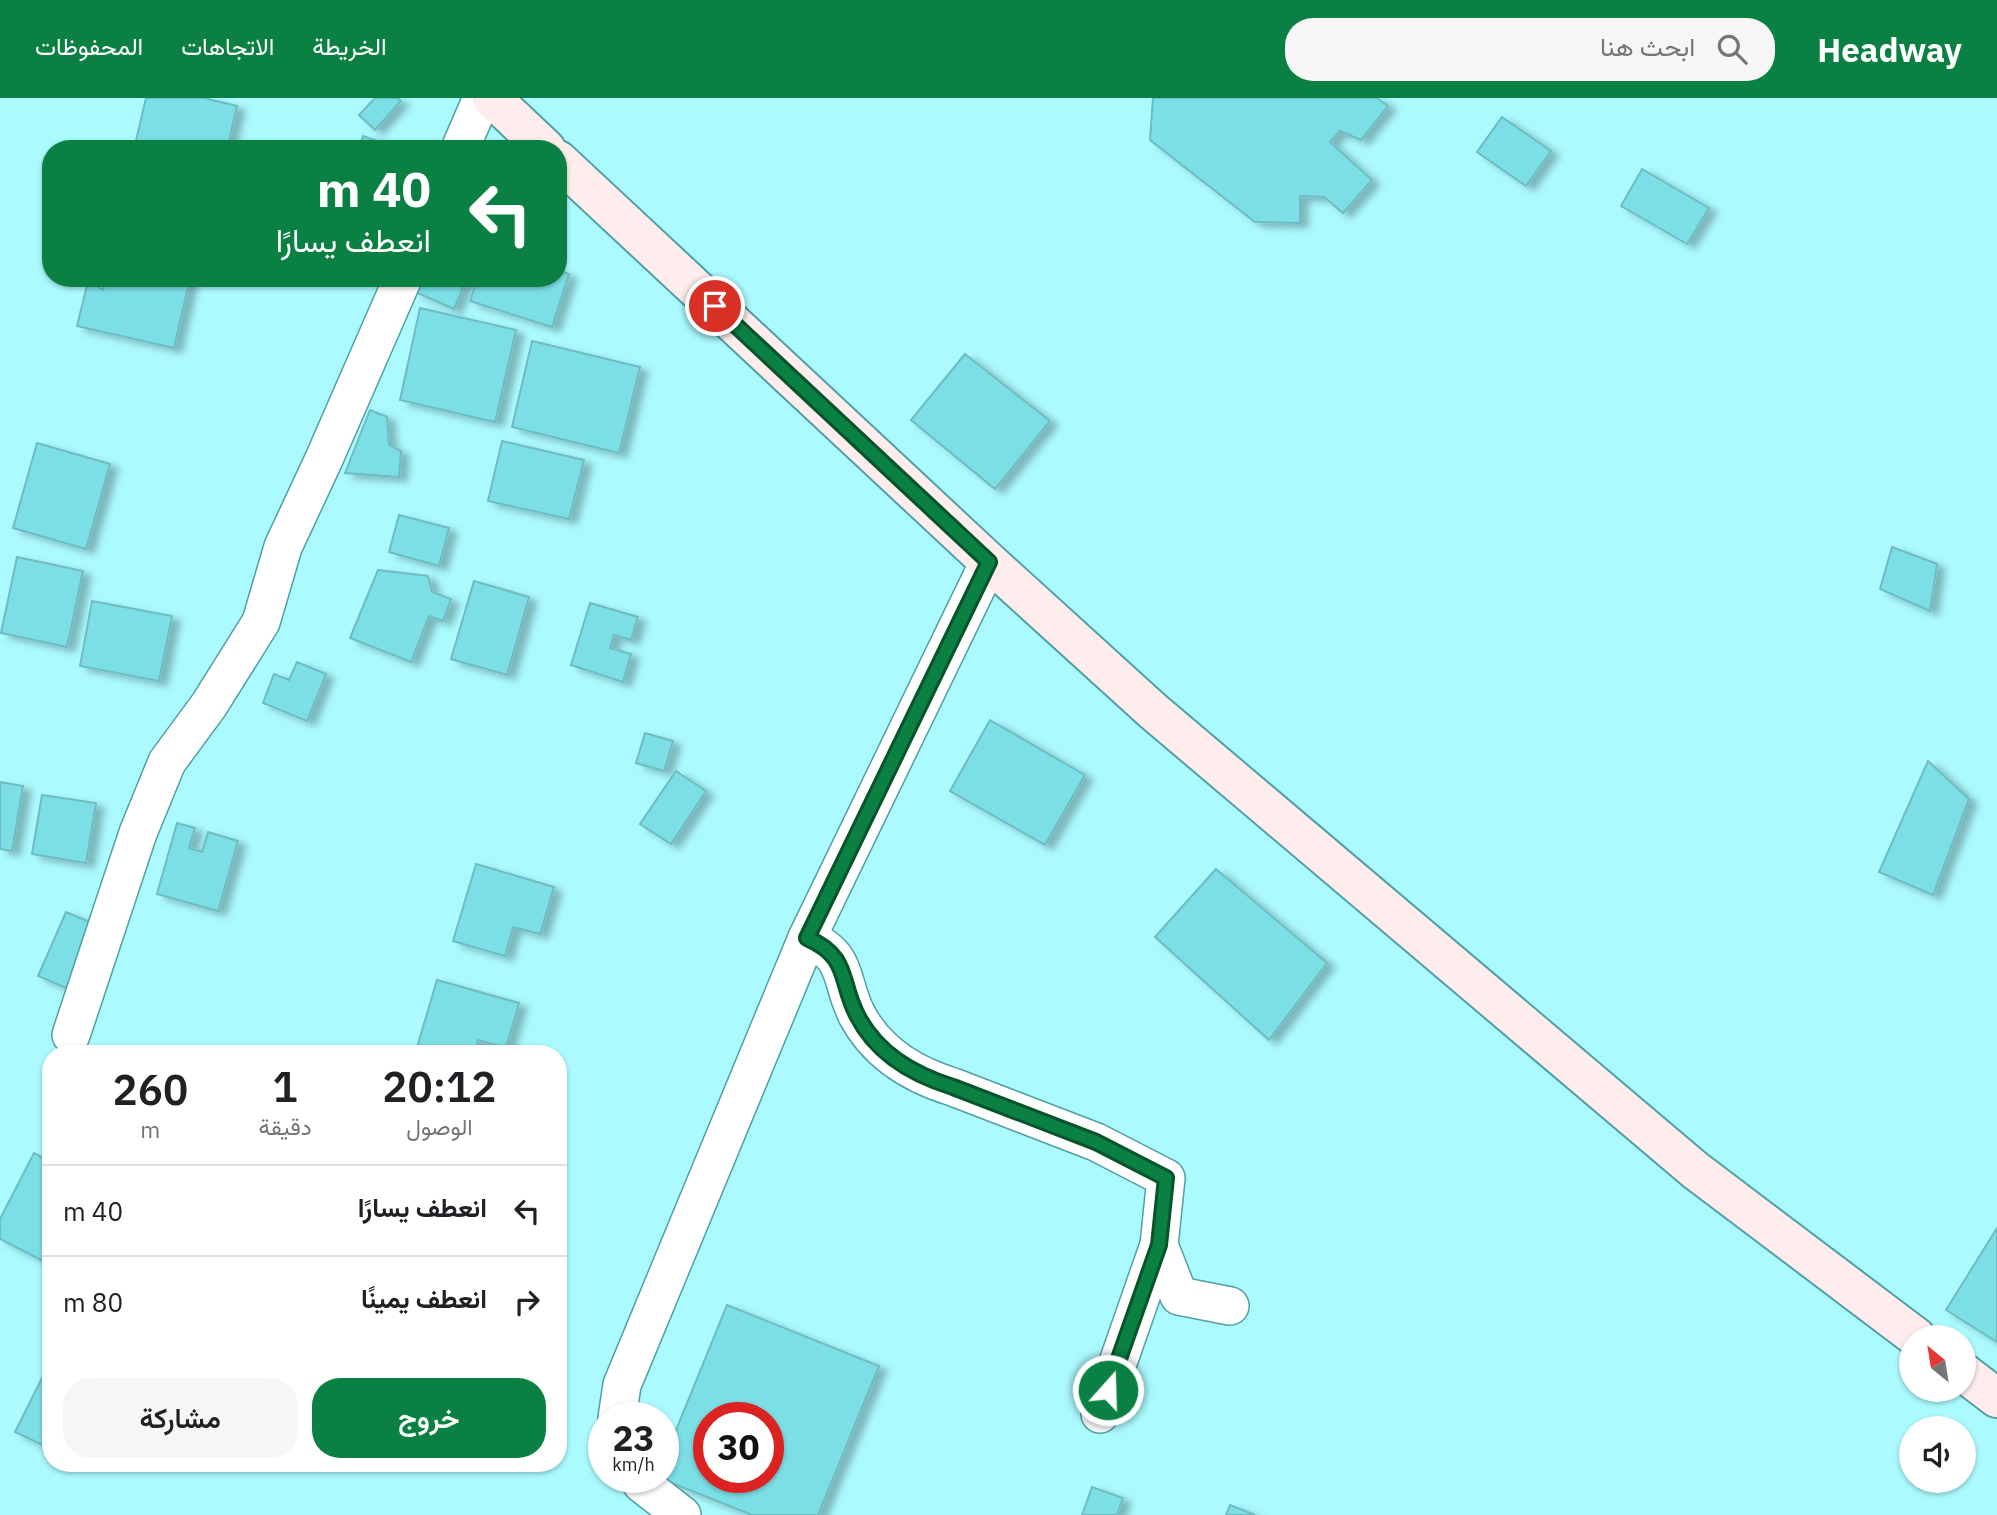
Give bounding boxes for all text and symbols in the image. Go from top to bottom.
search box [1285,18,1775,81]
text: Headway [1817,28,1962,71]
text: ابحث هنا [1600,29,1695,63]
text: المحفوظات [35,30,143,62]
text: الاتجاهات [181,30,274,62]
text: الخريطة [312,30,387,62]
icon: search [1713,30,1751,68]
text: 40 m [317,157,431,220]
icon: left [455,168,546,259]
text: انعطف يسارًا [276,219,431,261]
pin [685,276,745,336]
icon: arrive [696,287,734,325]
text: 1 [273,1059,298,1114]
text: 20:12 [382,1059,497,1114]
text: 260 [113,1062,188,1117]
text: دقيقة [259,1111,312,1141]
text: الوصول [406,1111,473,1141]
text: m [140,1114,160,1144]
text: انعطف يسارًا [358,1190,487,1224]
icon: left [508,1192,546,1230]
text: 40 m [63,1194,123,1228]
text: انعطف يمينًا [361,1281,487,1315]
icon: right [508,1283,546,1321]
text: 80 m [63,1285,123,1319]
north arrow [1899,1325,1976,1402]
map controls [1899,1325,1976,1493]
position arrow [1071,1353,1145,1427]
button: مشاركة [63,1378,298,1458]
button: خروج [312,1378,546,1458]
speed limit sign: 30 [693,1402,784,1493]
text: 23 [612,1415,655,1461]
button: sound [1899,1416,1976,1493]
text: km/h [612,1453,655,1476]

